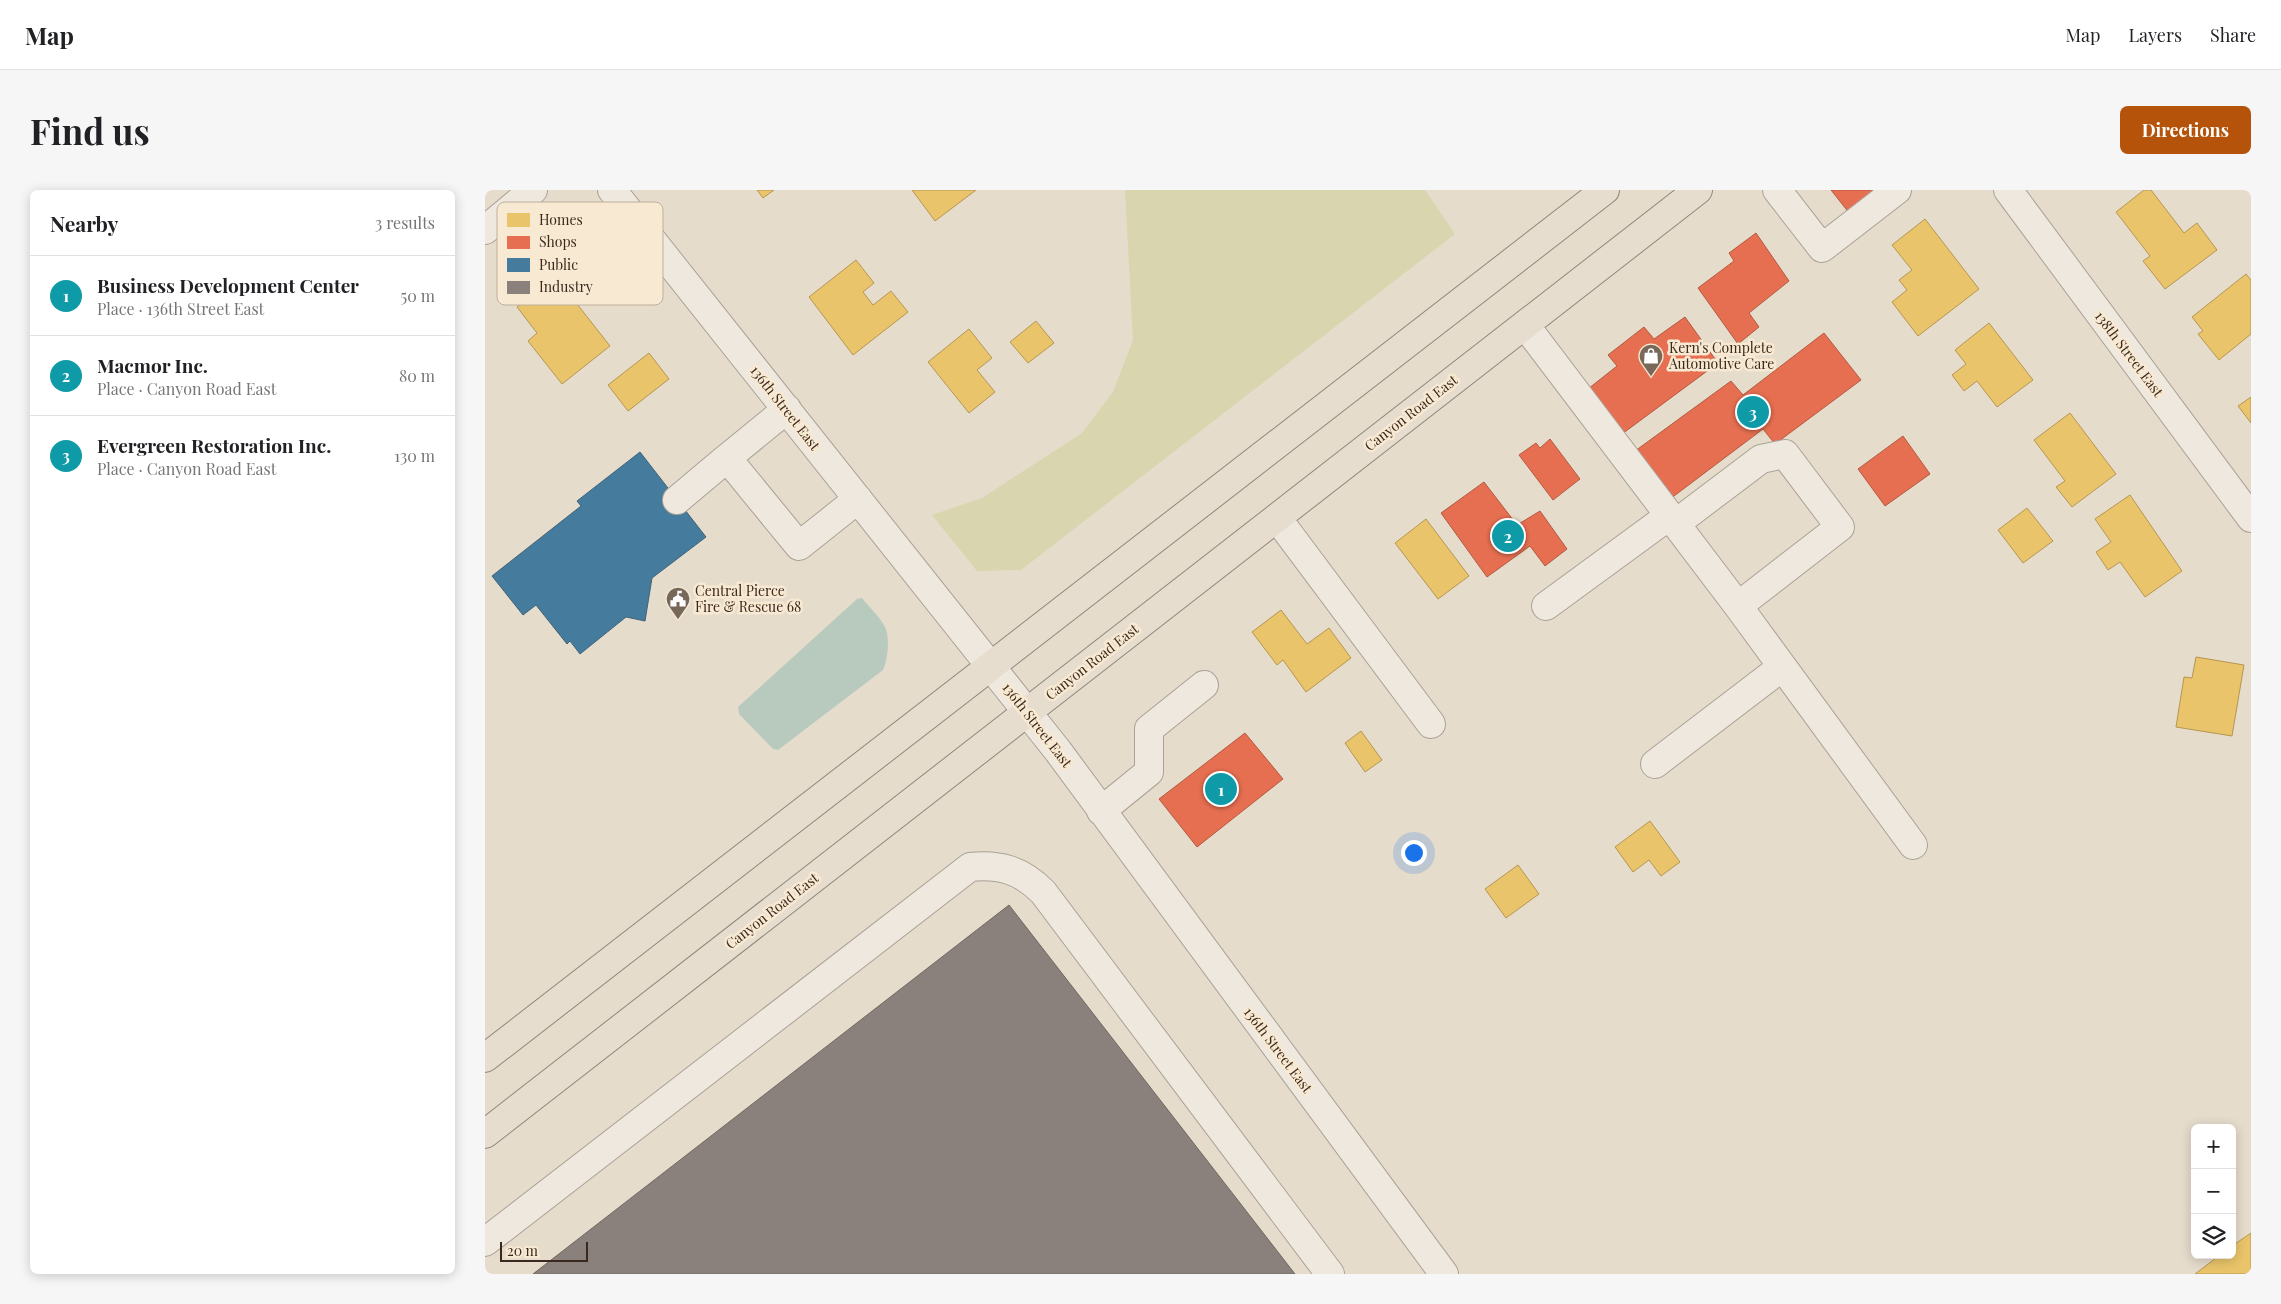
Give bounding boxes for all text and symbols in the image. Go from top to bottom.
text: Map [25,19,74,51]
text: Map [2065,23,2100,47]
text: Layers [2128,23,2182,47]
text: Share [2210,23,2256,47]
button: Directions [2120,106,2251,154]
text: Find us [30,107,150,154]
legend [497,202,663,305]
text: Nearby [50,209,119,237]
text: Homes [539,210,583,229]
text: 3 results [375,212,435,233]
text: Shops [539,232,577,251]
text: Public [539,255,578,274]
text: Business Development Center [97,272,359,298]
text: Industry [539,277,593,296]
text: 1 [63,285,69,306]
text: 50 m [401,285,435,306]
text: Place · 136th Street East [97,298,264,319]
street label: 138th Street East [2091,307,2169,401]
place label: Kern's Complete Automotive Care [1668,338,1774,373]
shop icon: Kern's Complete Automotive Care [1638,343,1664,377]
text: Macmor Inc. [97,352,208,378]
street label: 136th Street East [746,361,825,455]
text: 2 [62,365,70,386]
text: 80 m [399,365,435,386]
street label: Canyon Road East [1360,370,1462,455]
text: Place · Canyon Road East [97,378,276,399]
pin: 3 [1737,393,1769,431]
text: Evergreen Restoration Inc. [97,432,331,458]
text: 3 [62,445,70,466]
text: 130 m [394,445,435,466]
text: Place · Canyon Road East [97,458,276,479]
pin: 2 [1492,517,1524,555]
place label: Central Pierce Fire & Rescue 68 [695,581,801,616]
public building icon: Central Pierce Fire & Rescue 68 [665,586,691,620]
street label: Canyon Road East [1041,619,1143,704]
street label: 136th Street East [998,678,1077,772]
pin: 1 [1205,770,1237,808]
your location [1401,840,1427,866]
street label: Canyon Road East [721,868,823,953]
street label: 136th Street East [1240,1003,1318,1097]
map controls [2191,1124,2236,1259]
button: + [2191,1124,2236,1169]
button: − [2191,1169,2236,1214]
button: layers [2191,1214,2236,1259]
scale bar [500,1239,587,1262]
text: 20 m [507,1241,538,1260]

